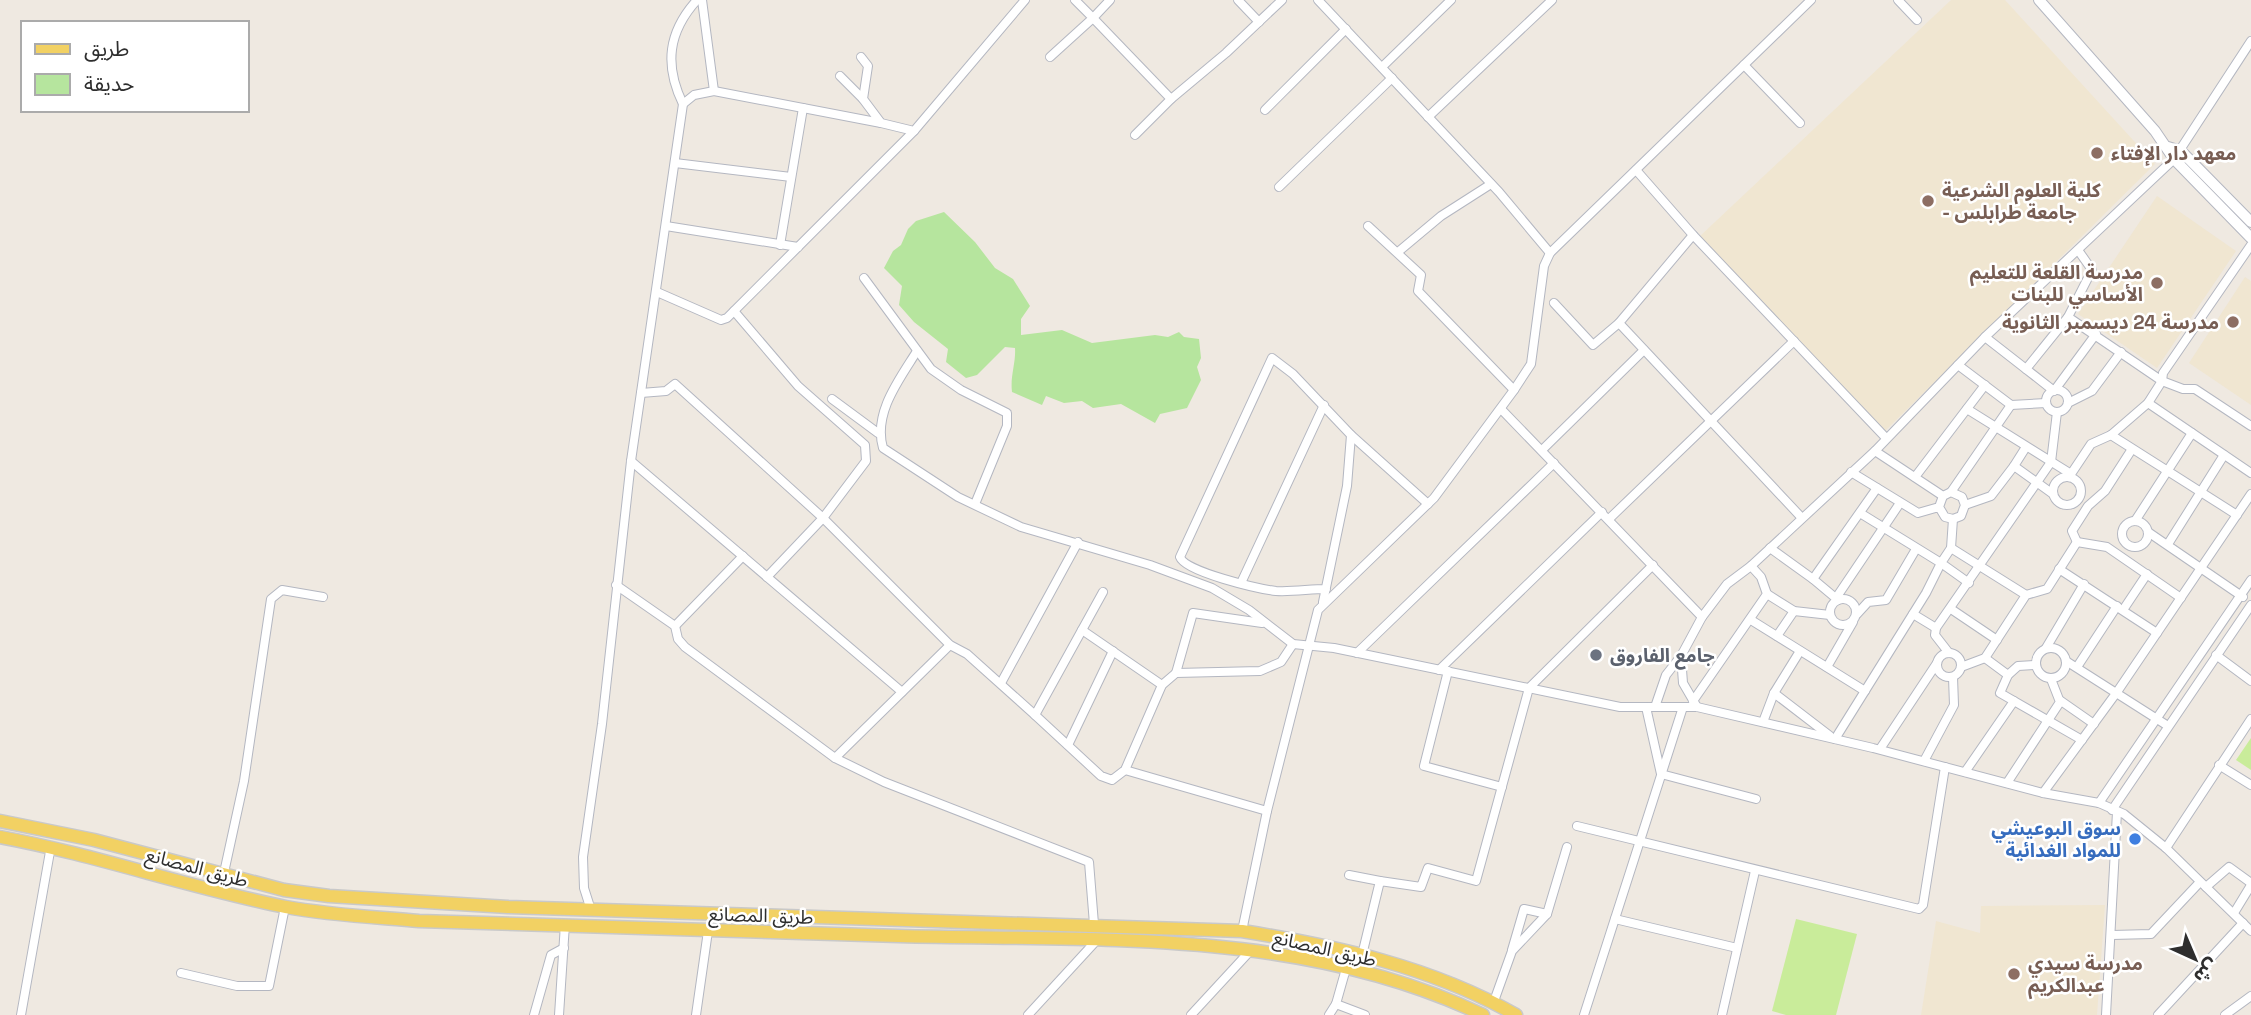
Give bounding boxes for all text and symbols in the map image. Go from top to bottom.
legend [21,21,248,112]
text: طريق [84,35,129,62]
text: حديقة [84,70,134,97]
place label: معهد دار الإفتاء [2111,141,2236,166]
marker: معهد دار الإفتاء [2089,145,2105,161]
place label: كلية العلوم الشرعية - جامعة طرابلس [1942,178,2101,225]
marker: كلية العلوم الشرعية - جامعة طرابلس [1920,193,1936,209]
place label: مدرسة القلعة للتعليم الأساسي للبنات [1970,260,2143,309]
marker: مدرسة القلعة للتعليم الأساسي للبنات [2149,275,2165,291]
place label: مدرسة 24 ديسمبر الثانوية [2002,310,2219,335]
marker: مدرسة 24 ديسمبر الثانوية [2225,314,2241,330]
place label: جامع الفاروق [1610,643,1715,670]
marker: جامع الفاروق [1588,647,1604,663]
place label: سوق البوعيشي للمواد الغدائية [1991,816,2121,863]
marker: سوق البوعيشي للمواد الغدائية [2127,831,2143,847]
street label: طريق المصانع [142,842,251,895]
street label: طريق المصانع [708,901,814,932]
north arrow [2160,924,2230,994]
street label: طريق المصانع [1271,925,1379,974]
place label: مدرسة سيدي عبدالكريم [2028,951,2143,1000]
text: ش [2188,953,2225,989]
marker: مدرسة سيدي عبدالكريم [2006,966,2022,982]

